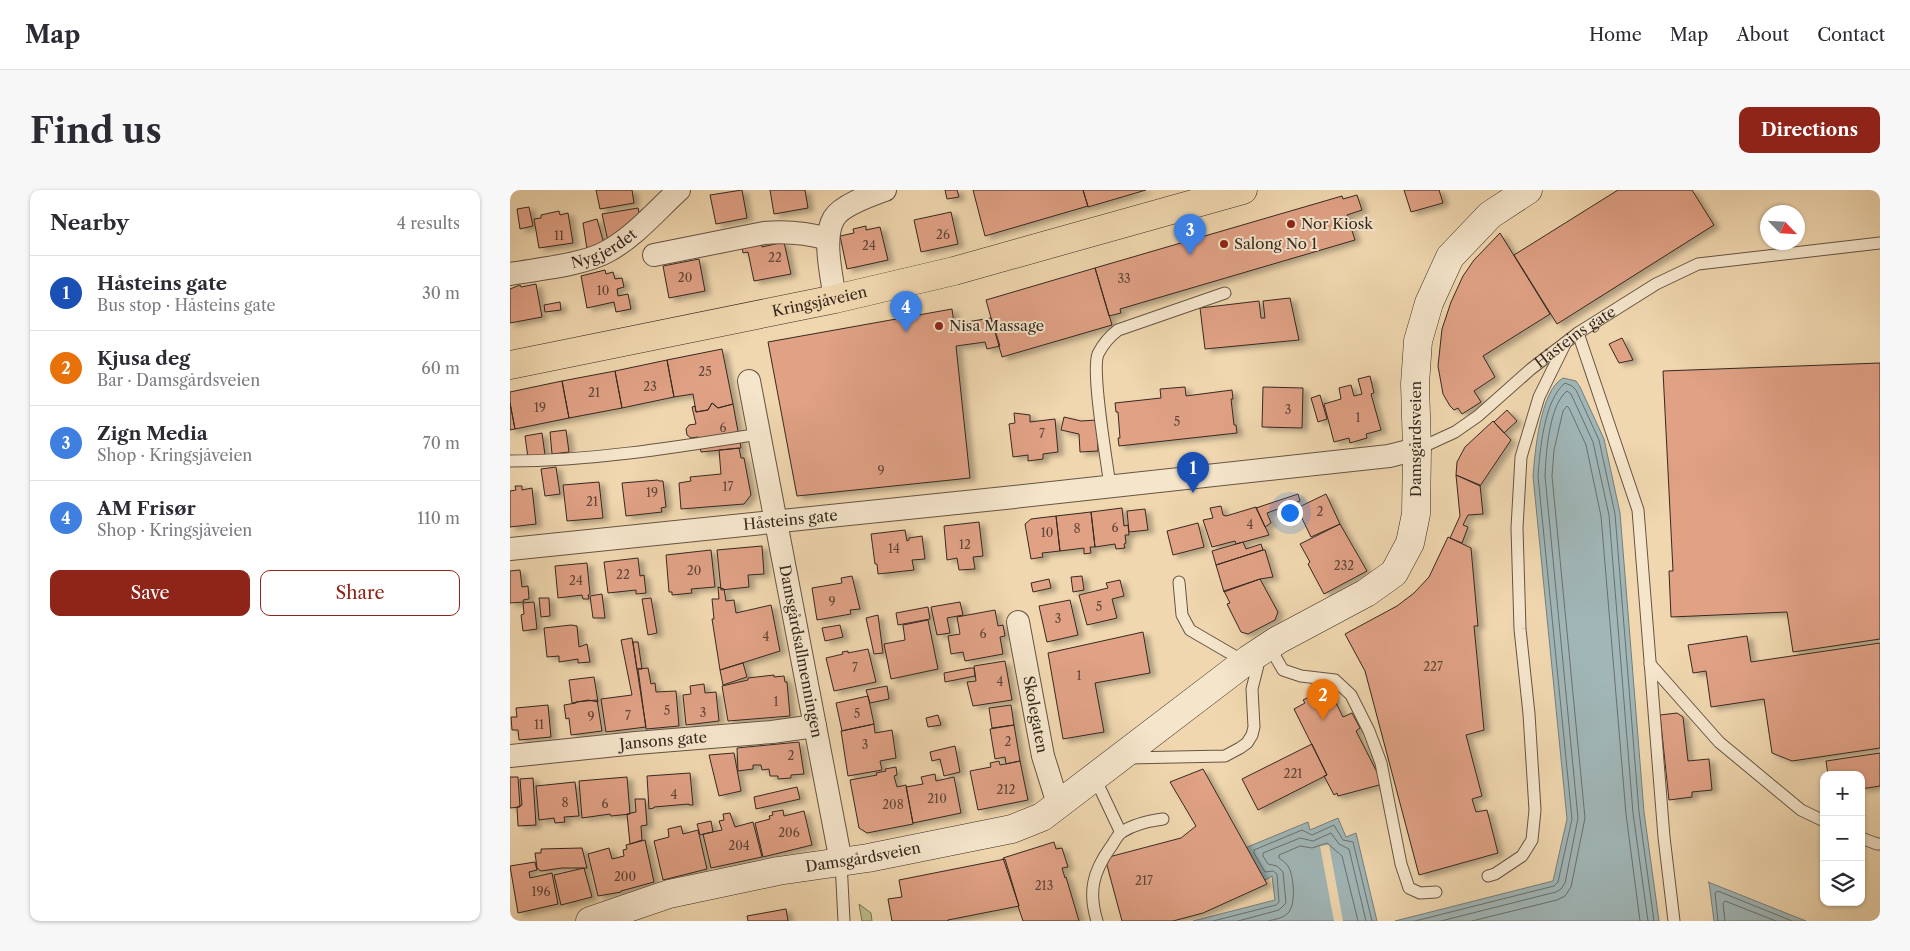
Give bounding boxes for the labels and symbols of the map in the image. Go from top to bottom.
north arrow [1760,205,1805,250]
pin: 3 [1174,214,1206,255]
place label: Nor Kiosk [1301,214,1374,233]
marker: Nor Kiosk [1285,218,1297,230]
street label: Nygjerdet [569,224,641,272]
house number: 26 [936,227,950,242]
house number: 11 [554,228,564,243]
place label: Salong No 1 [1234,234,1318,253]
house number: 24 [862,238,876,253]
marker: Salong No 1 [1218,238,1230,250]
house number: 22 [768,250,782,265]
house number: 20 [678,270,692,285]
house number: 33 [1117,271,1131,286]
street label: Kringsjåveien [770,282,870,321]
house number: 10 [597,283,609,298]
pin: 4 [890,291,922,332]
street label: Håsteins gate [1530,302,1619,372]
place label: Nisa Massage [949,316,1044,335]
marker: Nisa Massage [933,320,945,332]
house number: 25 [698,364,712,379]
house number: 23 [643,379,657,394]
street label: Damsgårdsveien [1406,380,1425,497]
house number: 21 [588,385,600,400]
house number: 19 [534,400,546,415]
house number: 3 [1285,402,1291,417]
house number: 1 [1355,410,1361,425]
house number: 5 [1174,414,1180,429]
house number: 6 [719,420,727,435]
house number: 7 [1039,426,1045,441]
pin: 1 [1177,452,1209,493]
house number: 9 [877,463,885,478]
house number: 17 [723,479,734,494]
house number: 19 [646,485,658,500]
house number: 21 [586,494,598,509]
your location [1277,500,1303,526]
house number: 2 [1317,504,1324,519]
street label: Håsteins gate [742,505,839,534]
house number: 4 [1247,517,1254,532]
house number: 6 [1111,520,1119,535]
house number: 8 [1073,521,1081,536]
house number: 10 [1041,525,1053,540]
house number: 12 [959,537,971,552]
house number: 14 [888,541,900,556]
house number: 232 [1334,558,1354,573]
house number: 20 [687,563,701,578]
street label: Damsgårdsallmenningen [775,563,827,740]
house number: 22 [616,567,630,582]
house number: 24 [569,573,583,588]
house number: 9 [828,594,836,609]
house number: 5 [1096,599,1102,614]
house number: 3 [1055,611,1061,626]
house number: 6 [979,626,987,641]
house number: 4 [763,629,770,644]
house number: 227 [1423,659,1443,674]
house number: 7 [852,660,858,675]
house number: 1 [1076,668,1082,683]
house number: 4 [997,674,1004,689]
street label: Skolegaten [1019,674,1052,755]
pin: 2 [1307,679,1339,720]
house number: 1 [773,694,779,709]
house number: 5 [664,703,670,718]
house number: 3 [700,705,706,720]
house number: 5 [854,706,860,721]
house number: 7 [625,708,631,723]
house number: 9 [587,709,595,724]
house number: 11 [534,717,544,732]
street label: Jansons gate [617,727,708,754]
house number: 2 [1005,734,1012,749]
house number: 3 [862,737,868,752]
house number: 2 [788,748,795,763]
house number: 221 [1284,766,1302,781]
house number: 212 [997,782,1016,797]
house number: 4 [671,787,678,802]
house number: 210 [927,791,947,806]
house number: 8 [561,795,569,810]
house number: 6 [601,796,609,811]
house number: 208 [882,797,904,812]
house number: 206 [778,825,800,840]
house number: 204 [728,838,750,853]
street label: Damsgårdsveien [804,838,923,876]
house number: 200 [614,869,636,884]
house number: 217 [1135,873,1153,888]
house number: 213 [1035,878,1053,893]
house number: 196 [531,884,551,899]

